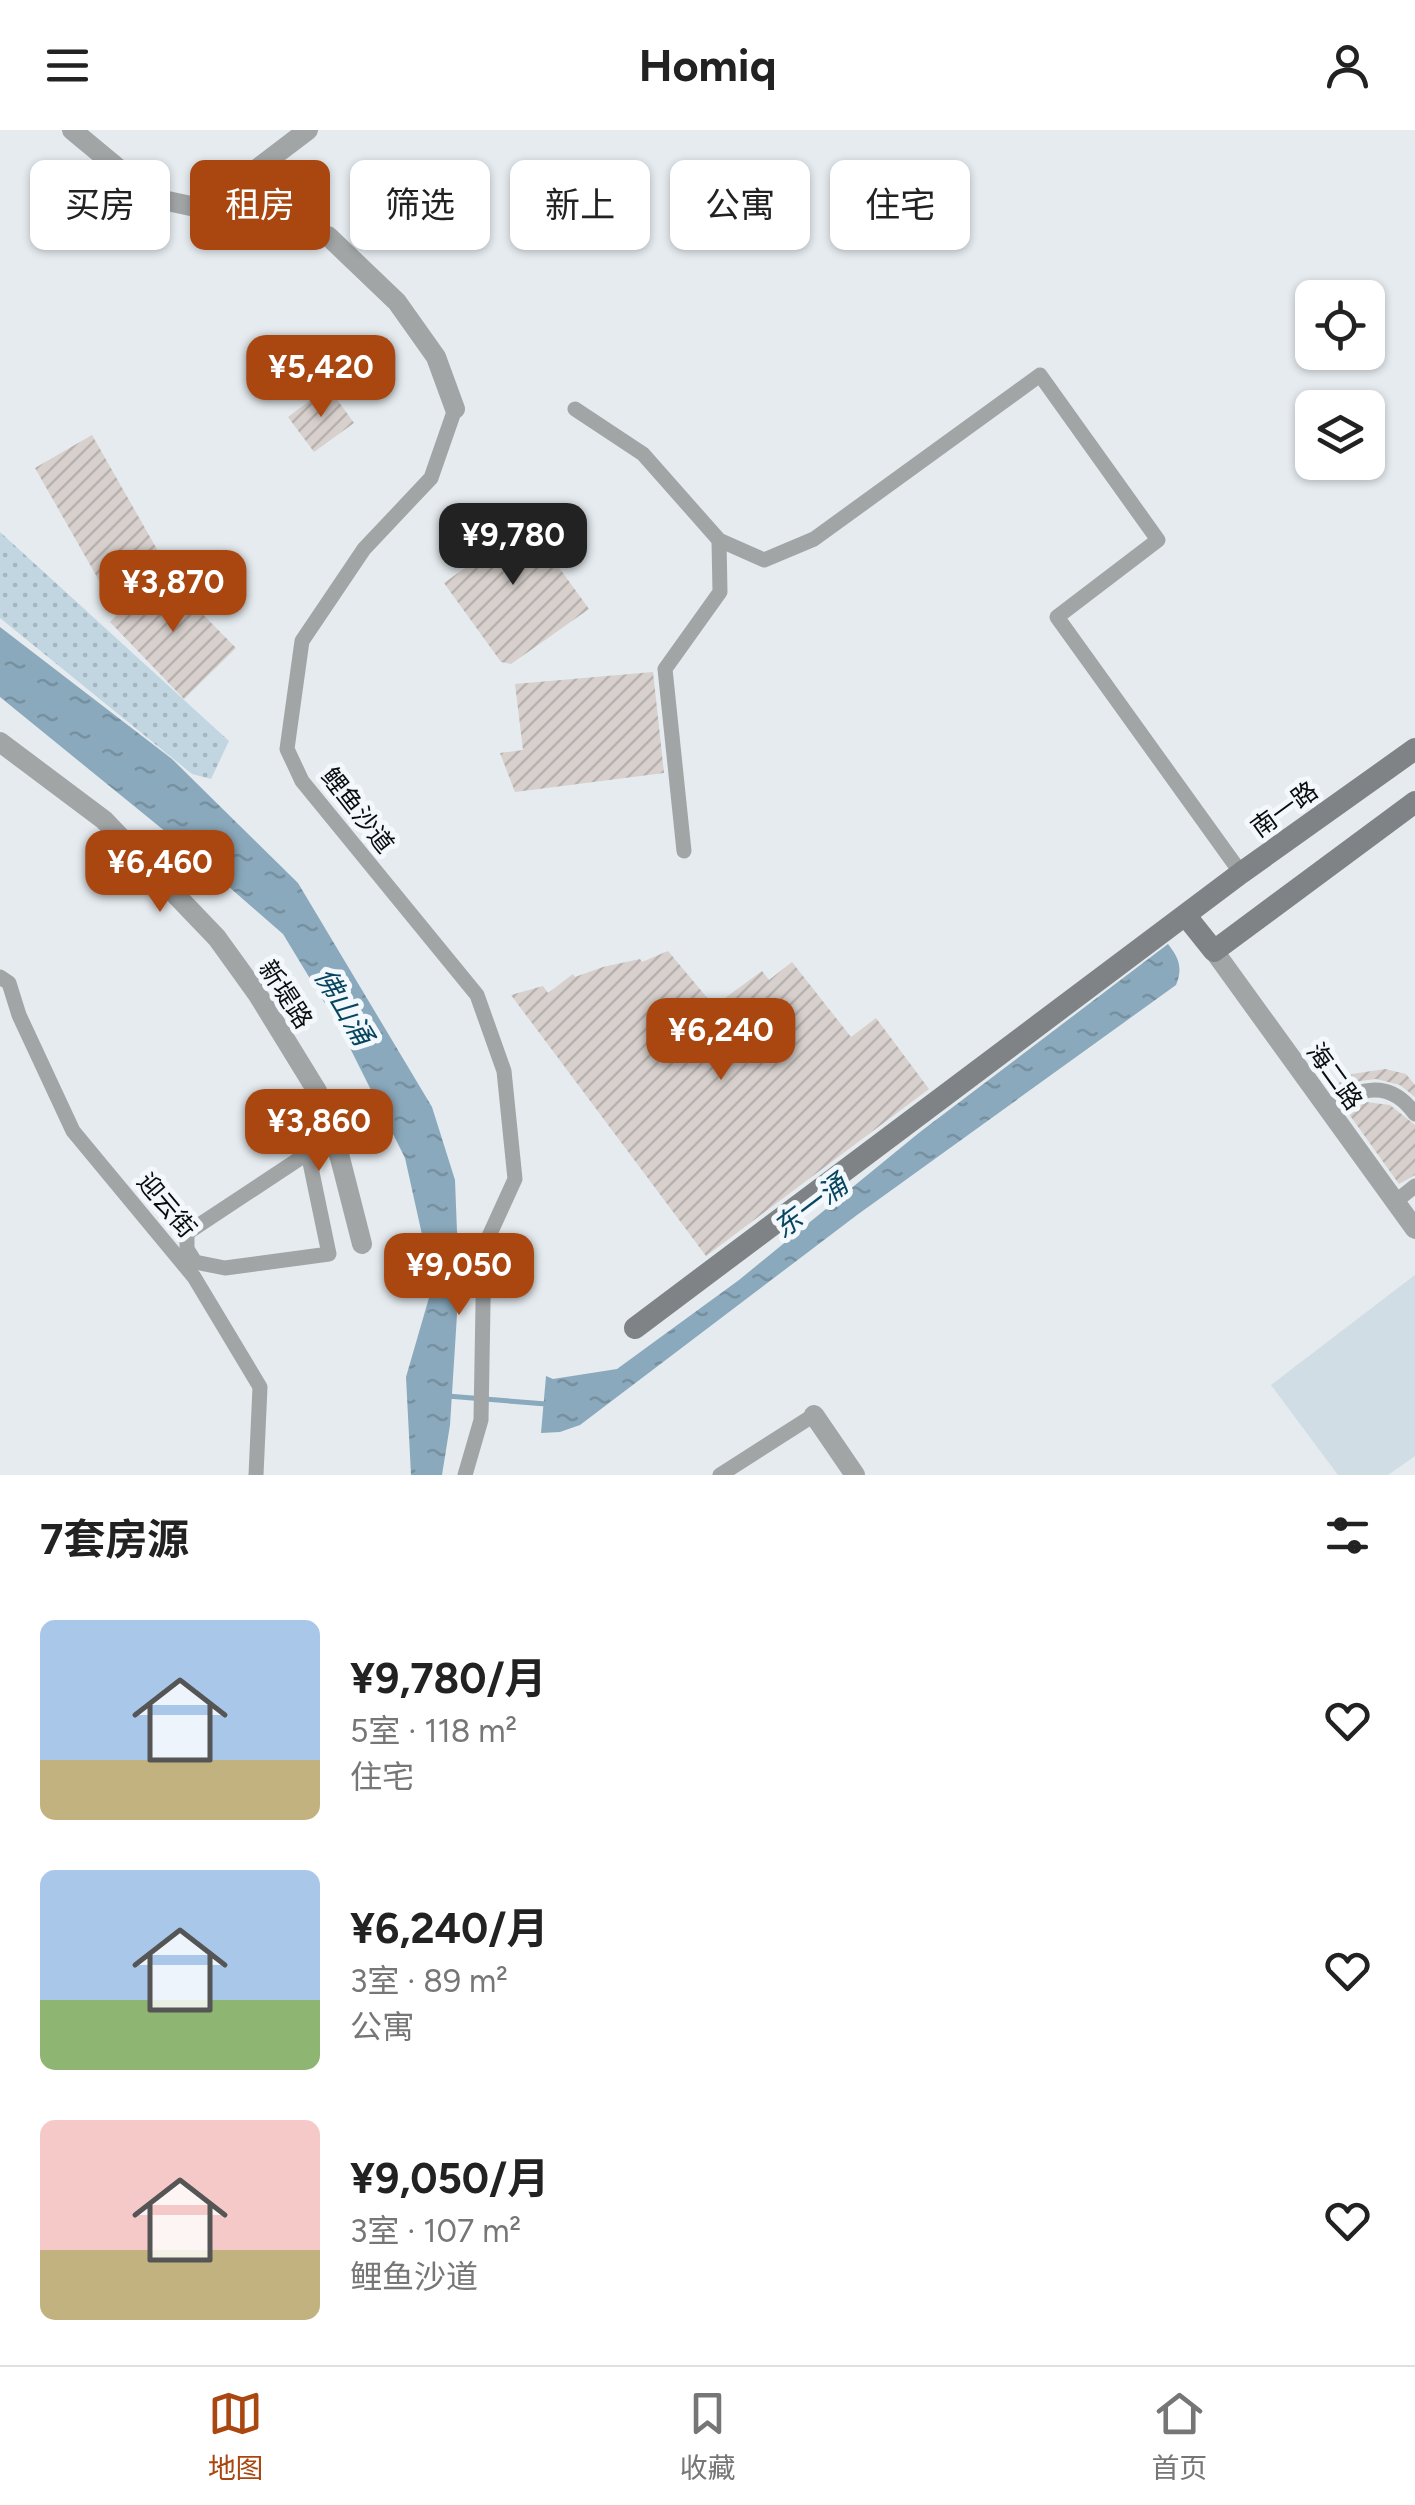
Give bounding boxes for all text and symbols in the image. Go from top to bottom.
icon: menu [40,38,95,93]
text: Homiq [639,38,776,92]
icon: person [1320,38,1375,93]
chip: 买房 [30,160,170,250]
chip: 租房 [190,160,330,250]
chip: 筛选 [350,160,490,250]
chip: 新上 [510,160,650,250]
chip: 公寓 [670,160,810,250]
chip: 住宅 [830,160,970,250]
map controls [1295,280,1385,480]
button: locate [1295,280,1385,370]
pin: ¥5,420 [240,335,402,420]
text: ¥5,420 [268,348,374,386]
button: layers [1295,390,1385,480]
pin: ¥9,780 [432,503,594,588]
text: ¥9,780 [461,516,565,554]
pin: ¥3,870 [92,550,254,635]
text: ¥3,870 [121,563,225,601]
street label: 鲤鱼沙道 [315,761,401,859]
street label: 南一路 [1245,775,1323,843]
pin: ¥6,460 [79,830,241,915]
text: ¥6,460 [107,843,213,881]
street label: 新堤路 [253,954,319,1034]
water label: 佛山涌 [308,961,382,1053]
pin: ¥6,240 [640,998,802,1083]
text: ¥6,240 [668,1011,774,1049]
street label: 海二路 [1301,1037,1369,1115]
pin: ¥3,860 [238,1089,400,1174]
text: ¥3,860 [267,1102,371,1140]
water label: 东一涌 [766,1165,856,1245]
street label: 迎云街 [131,1167,203,1243]
pin: ¥9,050 [378,1233,540,1318]
text: ¥9,050 [406,1246,512,1284]
icon: filters [1320,1508,1375,1563]
text: 7套房源 [40,1514,189,1565]
text: ¥9,780/月 [350,1653,547,1704]
icon: home [120,1660,240,1780]
icon: heart [1320,1693,1375,1748]
text: 5室 · 118 m² [350,1712,517,1750]
text: 住宅 [350,1758,414,1796]
text: ¥6,240/月 [350,1903,548,1954]
icon: home [120,1910,240,2030]
icon: heart [1320,1943,1375,1998]
text: 3室 · 89 m² [350,1962,508,2000]
text: 公寓 [350,2008,414,2046]
text: ¥9,050/月 [350,2153,549,2204]
icon: home [120,2160,240,2280]
icon: heart [1320,2193,1375,2248]
text: 3室 · 107 m² [350,2212,521,2250]
text: 鲤鱼沙道 [350,2258,478,2296]
tab: 地图 [208,2386,264,2486]
tab: 收藏 [679,2386,735,2486]
tab: 首页 [1151,2386,1207,2486]

